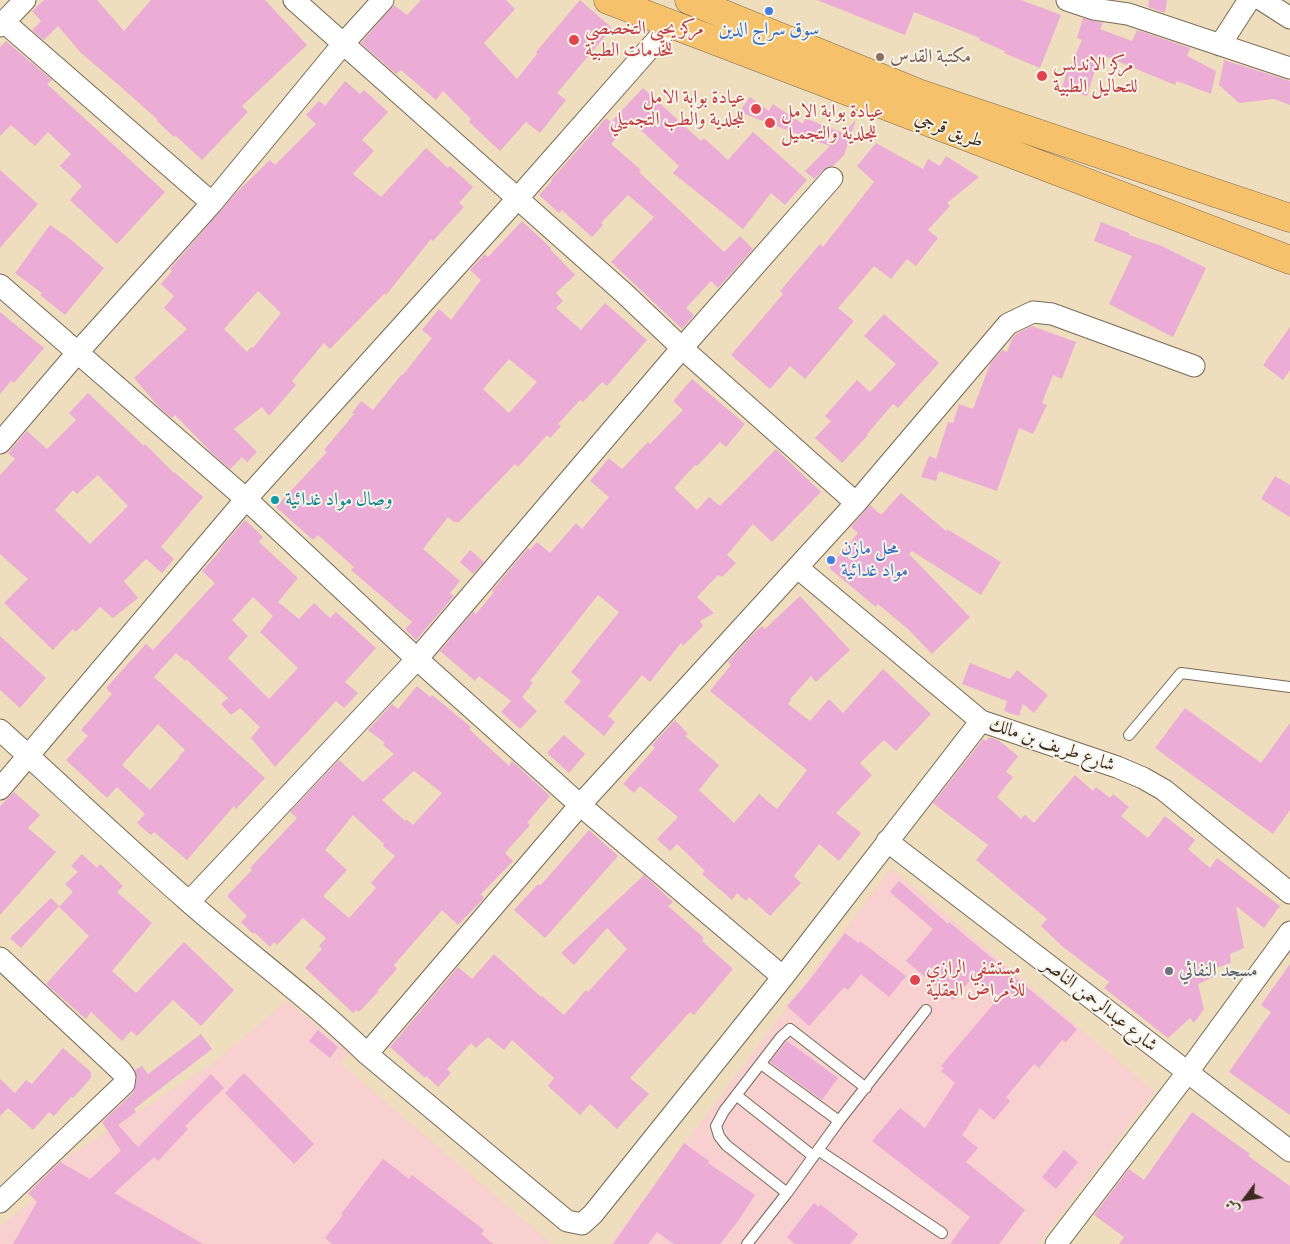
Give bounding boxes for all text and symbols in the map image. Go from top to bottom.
marker: سوق سراج الدين [763,5,775,17]
place label: مركز يحيى التخصصي للخدمات الطبية [585,18,704,62]
place label: سوق سراج الدين [718,19,820,41]
marker: مركز يحيى التخصصي للخدمات الطبية [567,33,581,47]
place label: مكتبة القدس [890,46,971,68]
marker: مكتبة القدس [874,51,886,63]
place label: مركز الاندلس للتحاليل الطبية [1053,54,1138,98]
marker: مركز الاندلس للتحاليل الطبية [1035,69,1049,83]
place label: عيادة بوابة الامل للجلدية والطب التجميلي [610,87,745,131]
place label: عيادة بوابة الامل للجلدية والتجميل [781,101,883,145]
marker: عيادة بوابة الامل للجلدية والطب التجميلي [749,102,763,116]
street label: طريق قرجي [912,107,986,153]
marker: عيادة بوابة الامل للجلدية والتجميل [763,116,777,130]
place label: وصال مواد غدائية [285,489,393,511]
marker: وصال مواد غدائية [269,494,281,506]
place label: محل مازن مواد غدائية [841,538,908,582]
marker: محل مازن مواد غدائية [825,554,837,566]
street label: شارع طريف بن مالك [986,713,1118,777]
street label: شارع عبدالرحمن الناصر [1038,953,1162,1057]
place label: مستشفي الرازي للأمراض العقلية [926,958,1025,1002]
place label: مسجد النفاثي [1179,960,1258,982]
marker: مسجد النفاثي [1163,965,1175,977]
marker: مستشفي الرازي للأمراض العقلية [908,973,922,987]
north arrow [1220,1174,1270,1224]
text: ش [1221,1196,1243,1217]

